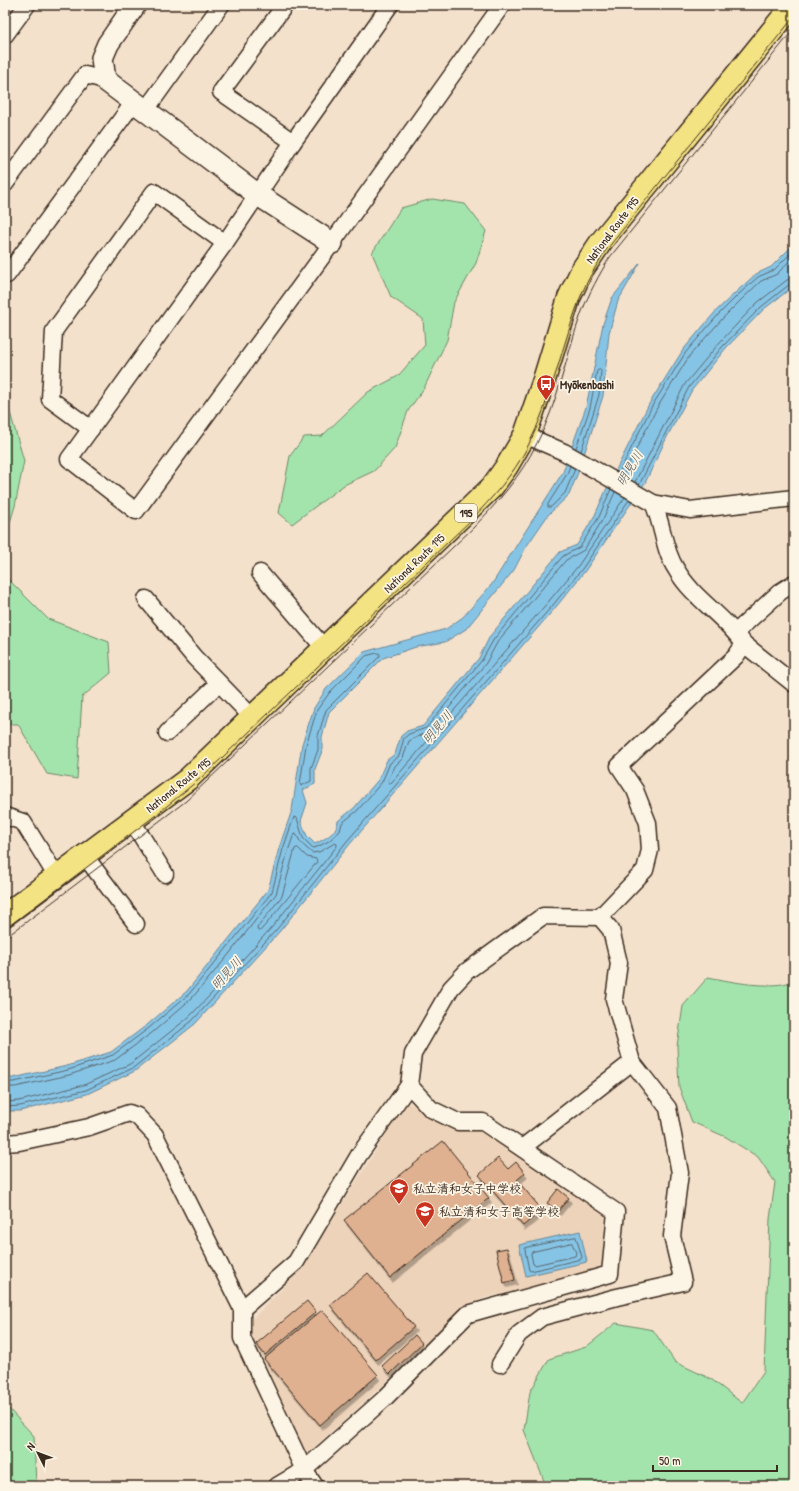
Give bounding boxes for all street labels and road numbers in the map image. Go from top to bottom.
street label: National Route 195 [581,193,643,267]
road number: 195 [455,504,477,522]
street label: National Route 195 [380,529,448,597]
street label: National Route 195 [142,753,214,817]

